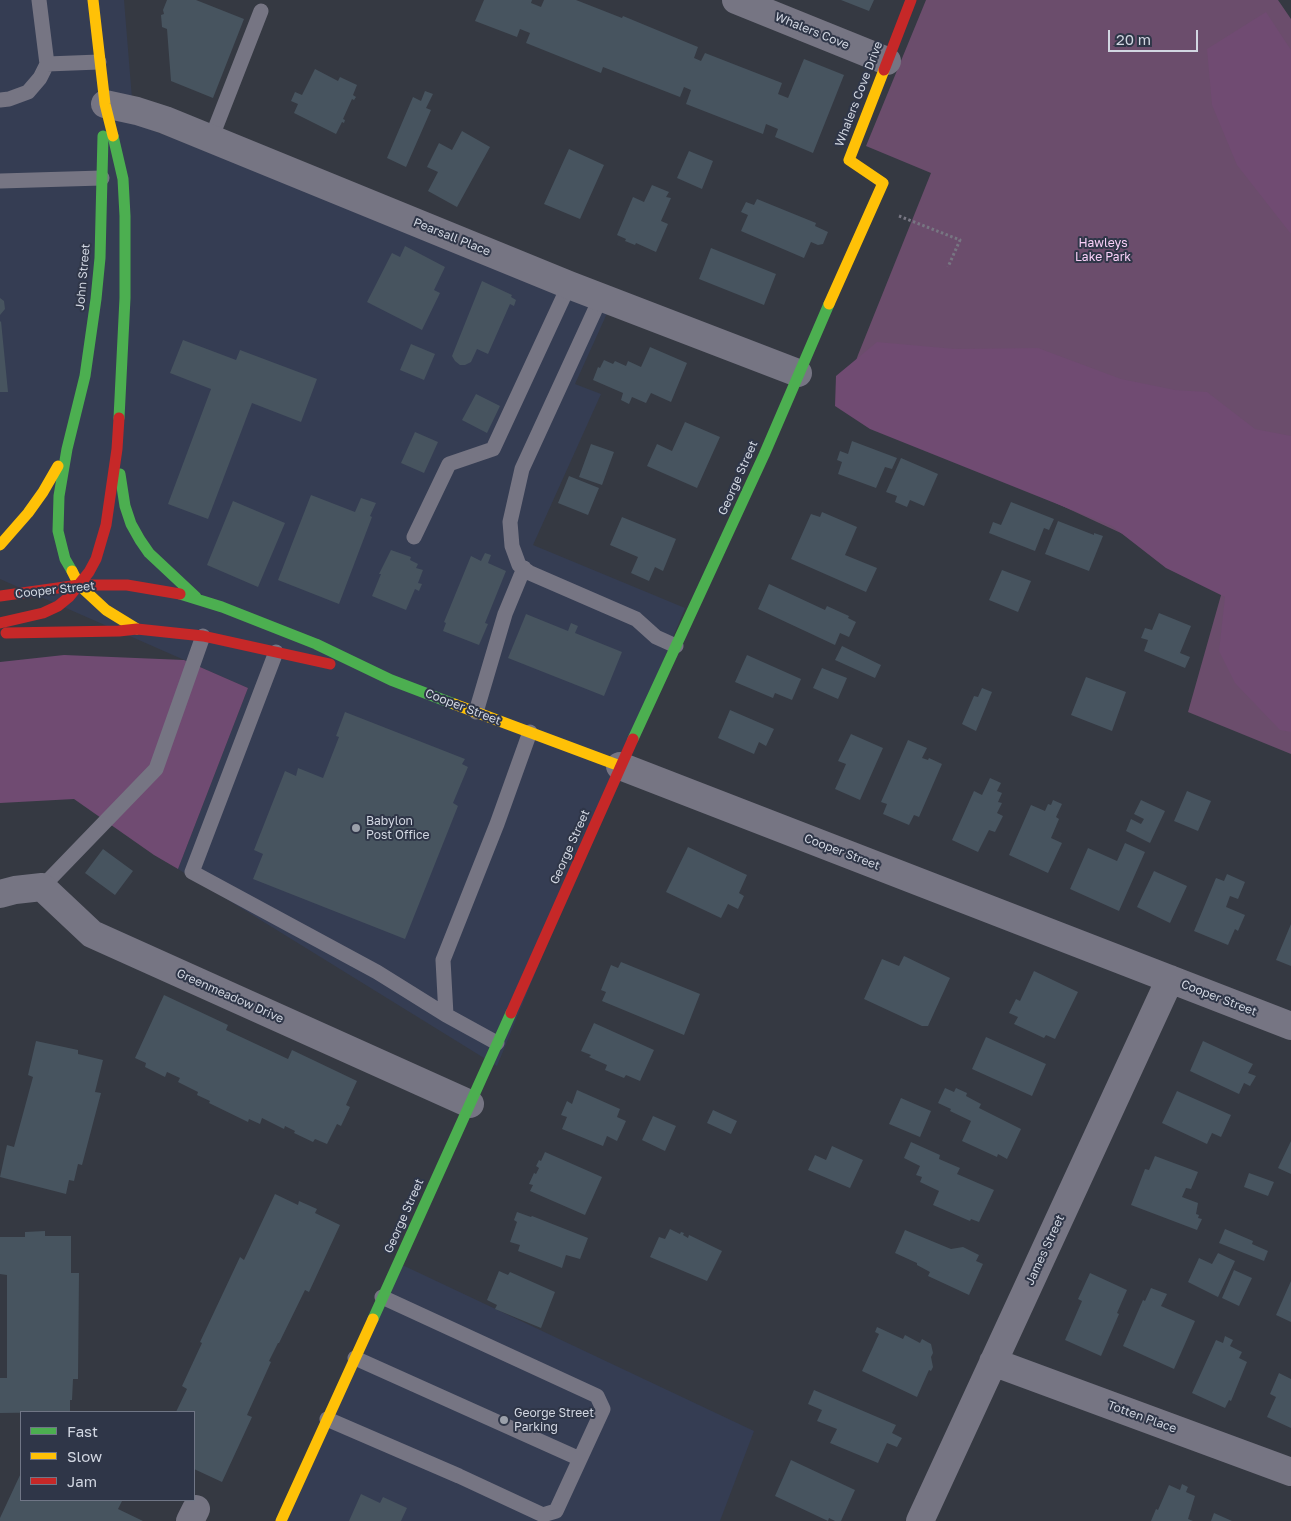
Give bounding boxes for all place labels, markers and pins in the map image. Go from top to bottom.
place label: Babylon Post Office [366,814,430,842]
marker: Babylon Post Office [350,822,362,834]
place label: George Street Parking [514,1406,594,1434]
marker: George Street Parking [498,1414,510,1426]

